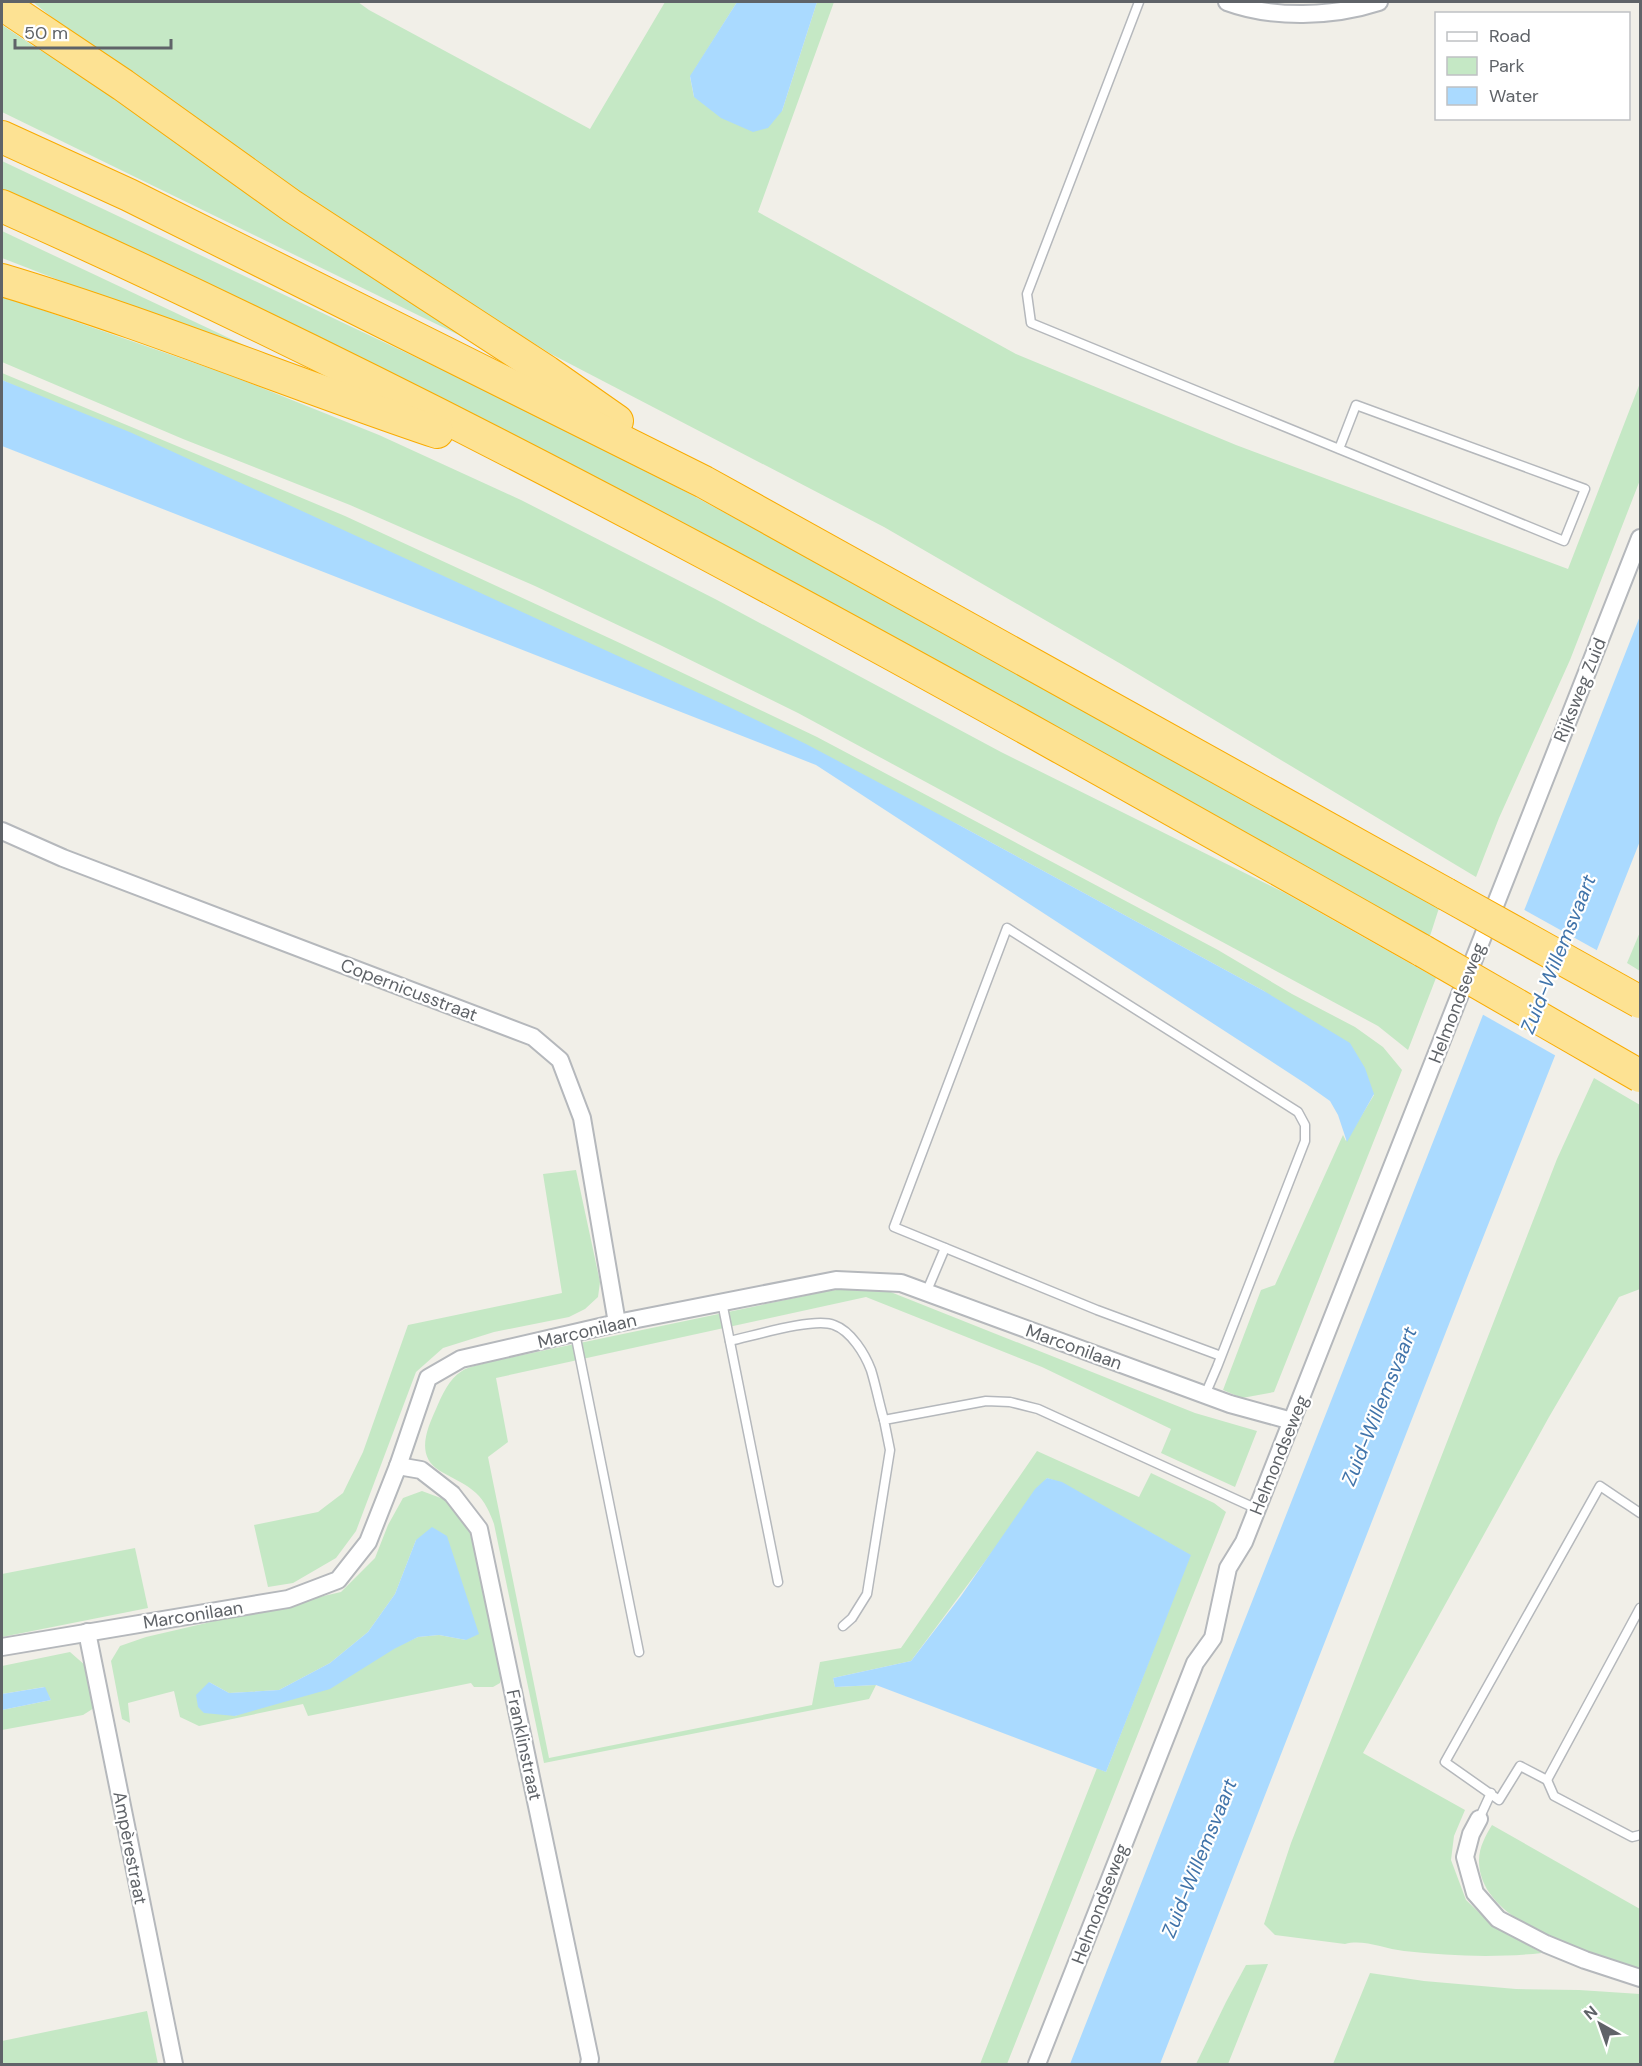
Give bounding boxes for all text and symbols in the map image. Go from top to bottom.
scale bar [15,12,171,50]
legend [1435,12,1630,120]
text: 50 m [24,21,68,45]
text: Road [1489,24,1531,48]
text: Park [1489,54,1525,78]
text: Water [1489,84,1539,108]
street label: Rijksweg Zuid [1548,634,1612,746]
water label: Zuid-Willemsvaart [1514,871,1602,1037]
street label: Helmondseweg [1423,939,1491,1067]
street label: Copernicusstraat [337,953,481,1027]
street label: Marconilaan [535,1308,639,1354]
street label: Marconilaan [1023,1318,1125,1376]
water label: Zuid-Willemsvaart [1335,1323,1423,1489]
street label: Helmondseweg [1244,1391,1314,1519]
street label: Marconilaan [141,1595,245,1635]
street label: Franklinstraat [501,1687,547,1803]
water label: Zuid-Willemsvaart [1155,1775,1243,1941]
street label: Ampèrestraat [107,1789,153,1907]
street label: Helmondseweg [1066,1840,1134,1968]
north arrow [1570,1994,1630,2054]
text: N [1579,2001,1602,2025]

